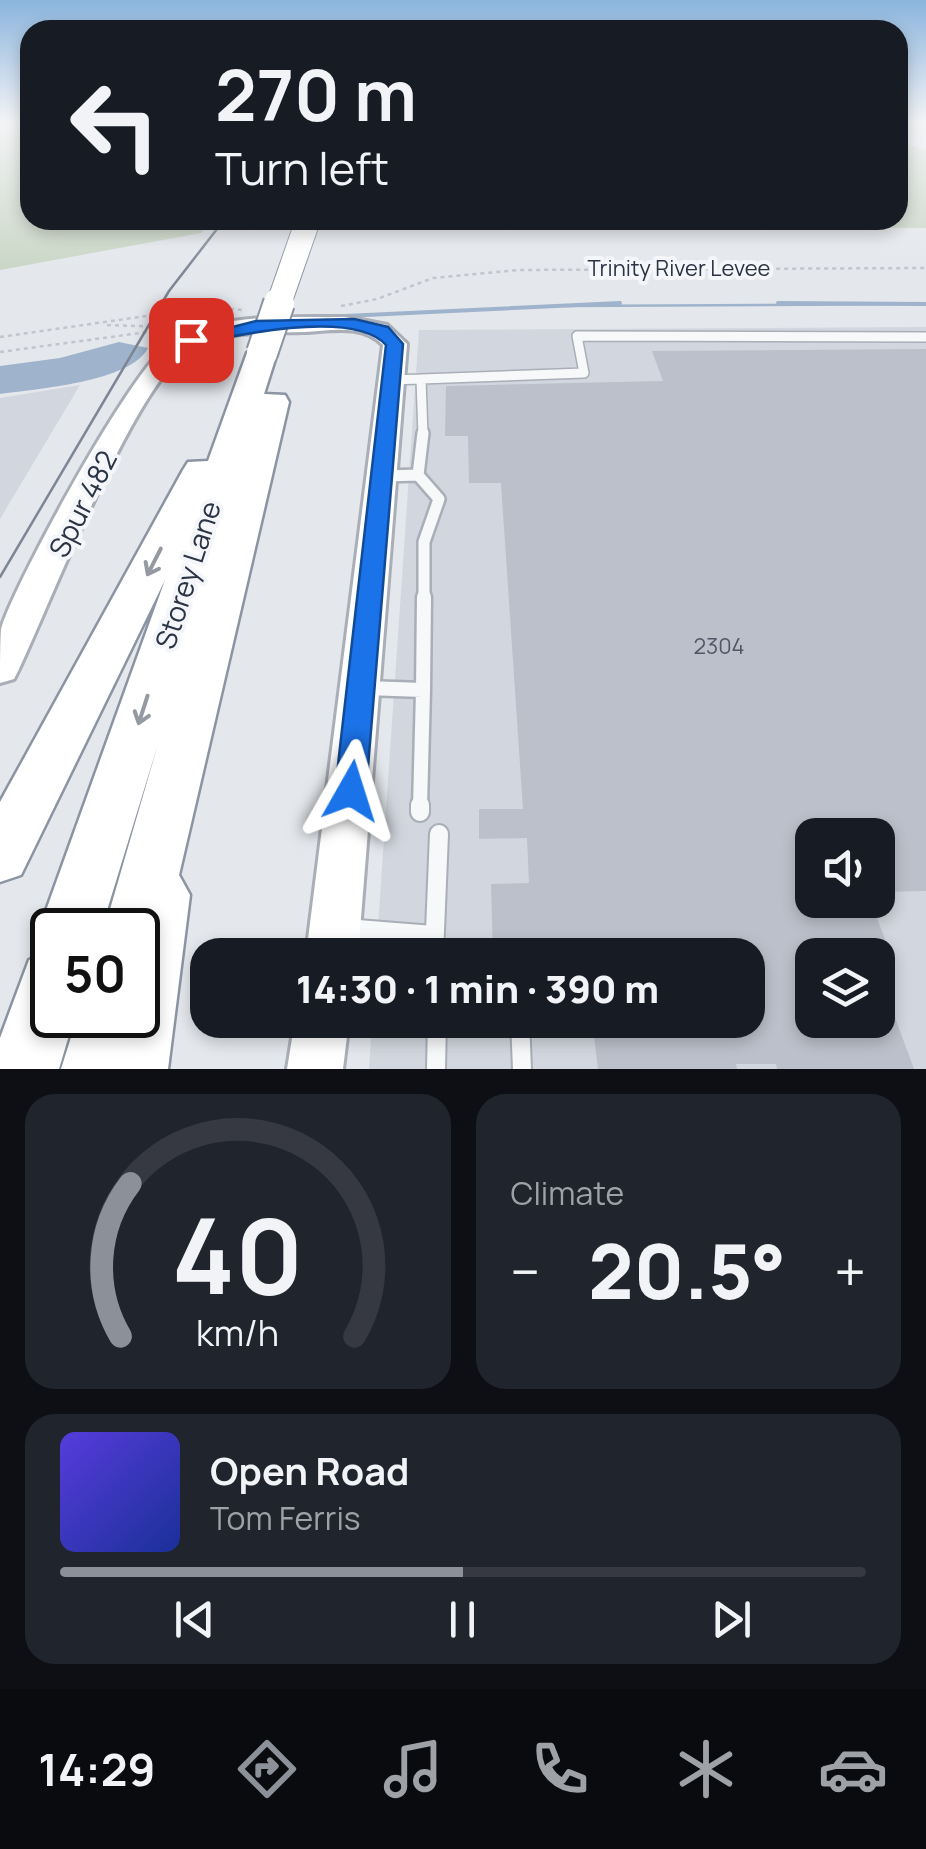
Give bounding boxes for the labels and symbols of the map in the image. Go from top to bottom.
street label: Trinity River Levee [588,253,771,283]
pin [149,298,234,383]
street label: Spur 482 [39,444,125,563]
street label: Storey Lane [145,496,229,654]
one-way arrow [144,547,163,577]
house number: 2304 [693,631,745,661]
one-way arrow [132,693,150,725]
position arrow [299,739,403,843]
speed limit sign: 50 [30,908,160,1038]

